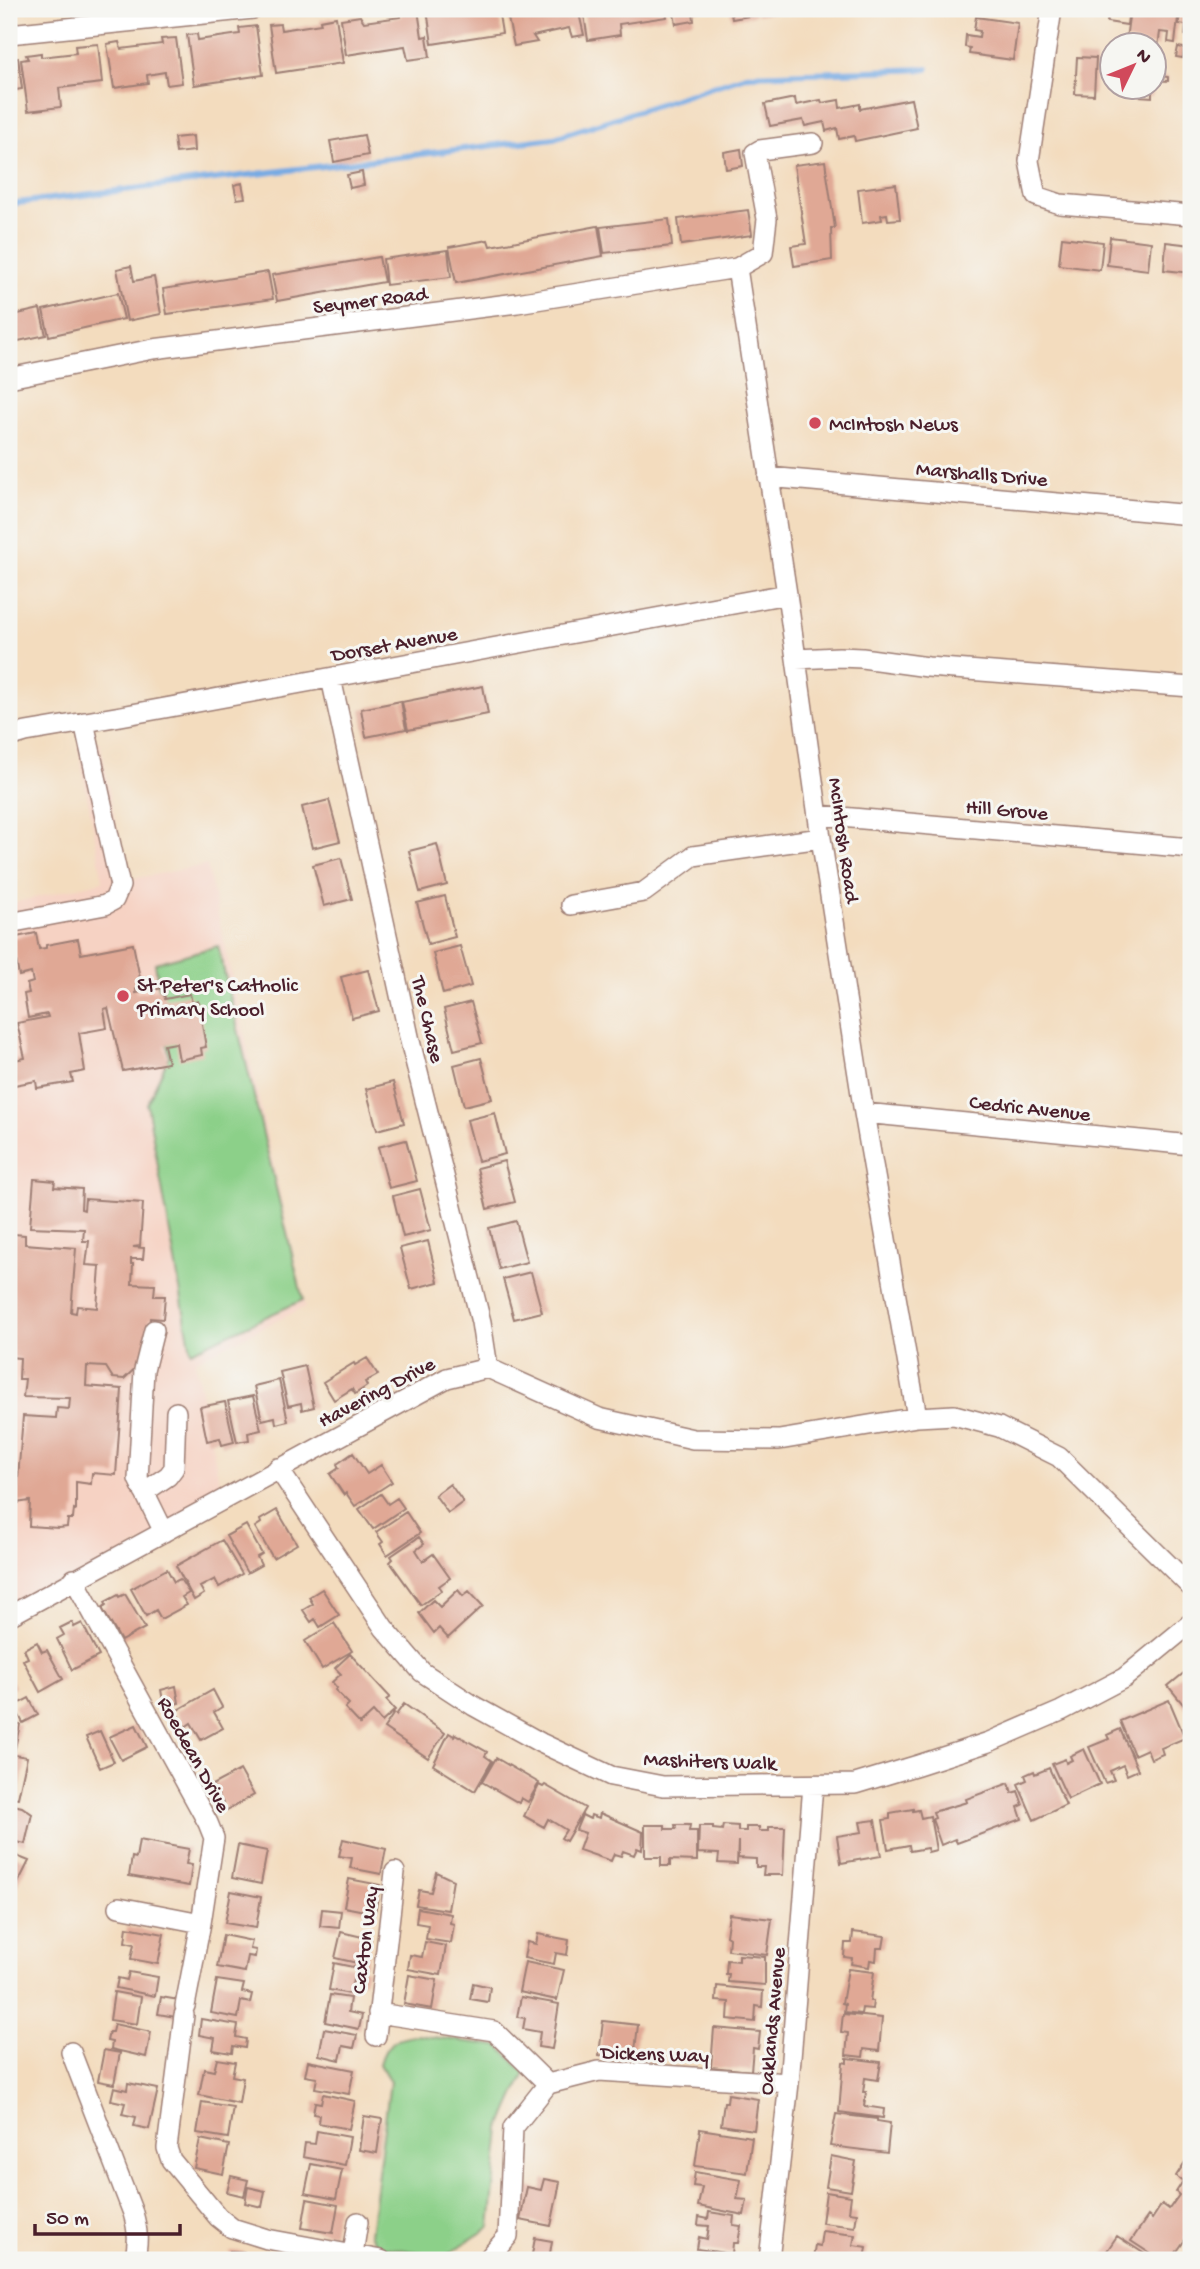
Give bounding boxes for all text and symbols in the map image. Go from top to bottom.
north arrow [1098,32,1168,102]
text: N [1130,44,1156,69]
street label: Seymer Road [312,283,431,322]
place label: McIntosh News [829,414,959,439]
marker: McIntosh News [807,415,823,431]
street label: Marshalls Drive [915,458,1050,495]
street label: Dorset Avenue [328,623,461,670]
street label: McIntosh Road [820,776,863,906]
street label: Hill Grove [965,796,1050,829]
street label: The Chase [403,973,448,1067]
place label: St Peter's Catholic Primary School [136,975,299,1024]
marker: St Peter's Catholic Primary School [115,988,131,1004]
street label: Cedric Avenue [968,1092,1093,1129]
street label: Havering Drive [315,1352,441,1435]
street label: Roedean Drive [150,1694,235,1819]
street label: Mashiters Walk [643,1749,779,1778]
street label: Caxton Way [348,1885,386,1996]
street label: Oaklands Avenue [756,1945,793,2096]
street label: Dickens Way [598,2042,709,2071]
scale bar [35,2192,180,2236]
text: 50 m [46,2208,89,2233]

